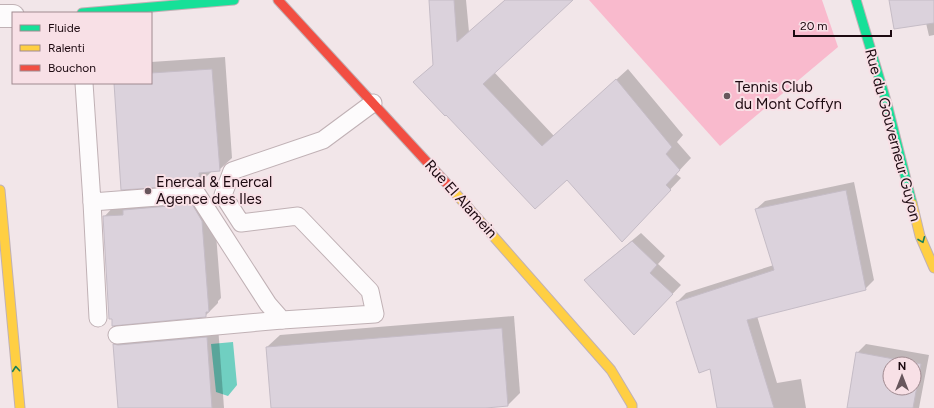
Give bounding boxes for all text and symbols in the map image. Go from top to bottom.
legend [12,12,152,84]
scale bar [794,12,891,38]
text: 20 m [800,19,828,33]
text: Fluide [48,21,81,35]
text: Ralenti [48,41,85,55]
street label: Rue du Gouverneur Guyon [861,47,925,223]
text: Bouchon [48,61,96,75]
place label: Tennis Club du Mont Coffyn [735,78,842,113]
marker: Tennis Club du Mont Coffyn [722,91,732,101]
street label: Rue El Alamein [421,156,501,242]
place label: Enercal & Enercal Agence des Iles [156,173,272,208]
marker: Enercal & Enercal Agence des Iles [143,186,153,196]
one-way arrow [917,236,925,243]
north arrow [882,356,922,396]
text: N [898,360,906,373]
one-way arrow [12,366,21,372]

